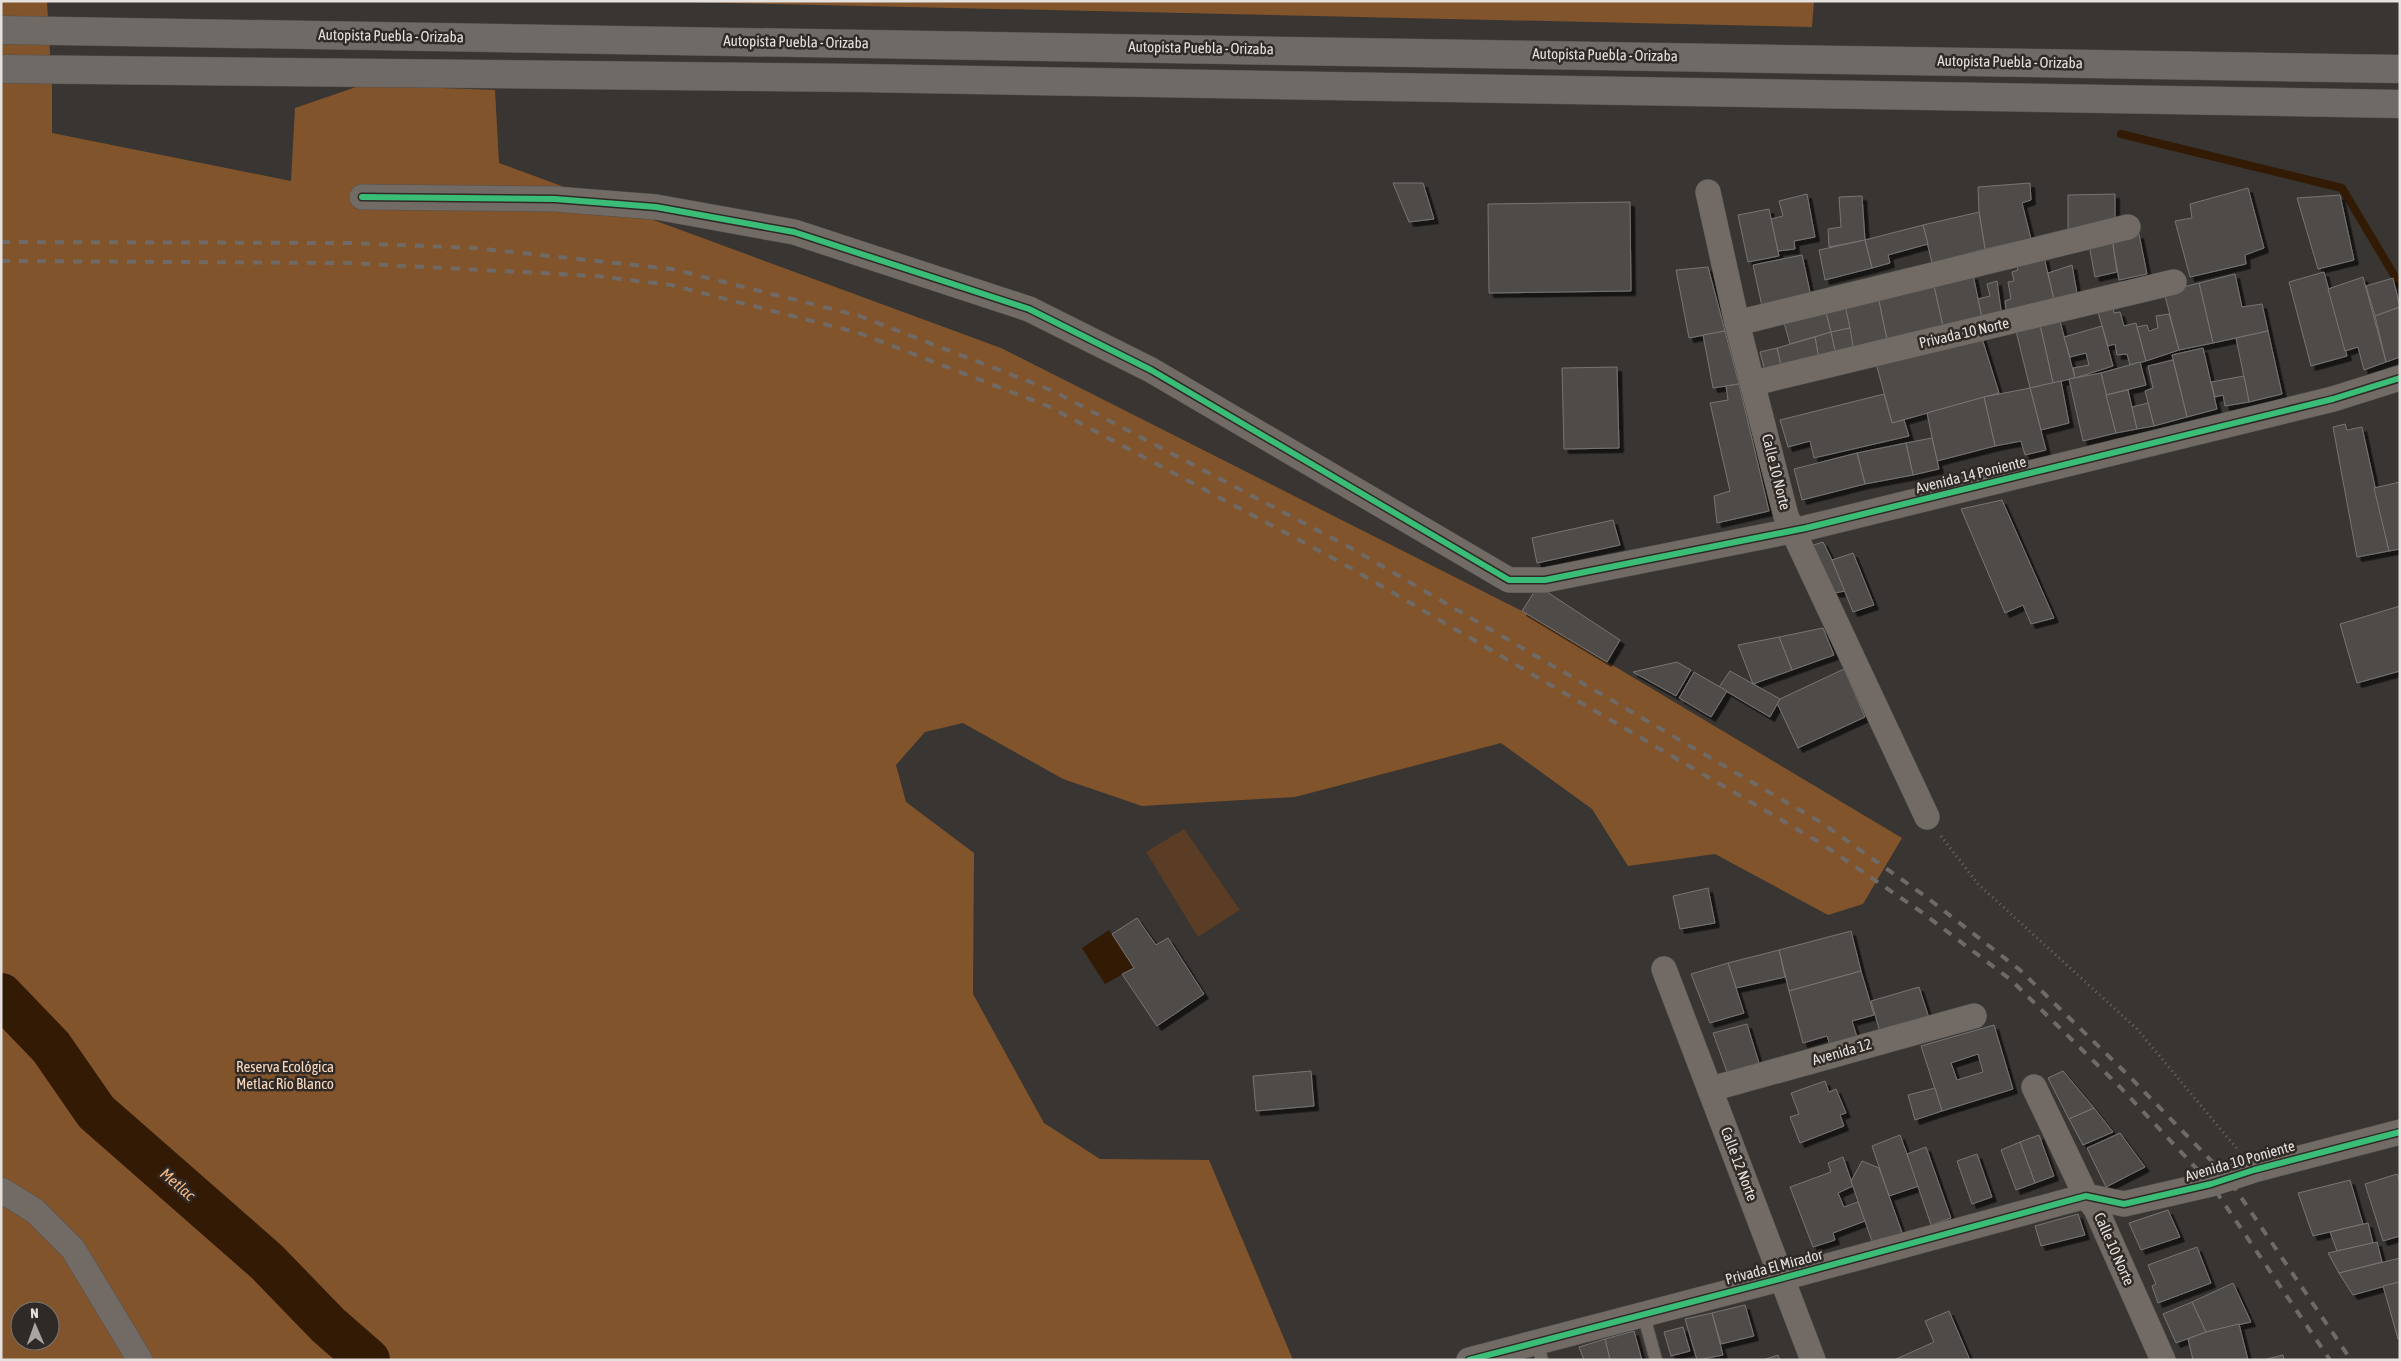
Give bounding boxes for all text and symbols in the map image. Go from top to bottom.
street label: Autopista Puebla - Orizaba [318,26,464,45]
street label: Autopista Puebla - Orizaba [723,32,869,51]
street label: Autopista Puebla - Orizaba [1128,38,1274,57]
street label: Autopista Puebla - Orizaba [1532,45,1678,64]
street label: Autopista Puebla - Orizaba [1937,52,2083,71]
street label: Privada 10 Norte [1917,314,2011,351]
street label: Calle 10 Norte [1759,432,1794,512]
street label: Avenida 14 Poniente [1914,453,2028,496]
street label: Avenida 12 [1810,1035,1874,1068]
park label: Reserva Ecológica Metlac Río Blanco [236,1058,334,1092]
street label: Calle 12 Norte [1718,1125,1761,1203]
street label: Avenida 10 Poniente [2183,1137,2297,1184]
water label: Metlac [157,1164,200,1205]
street label: Calle 10 Norte [2091,1210,2138,1288]
street label: Privada El Mirador [1723,1245,1825,1288]
north arrow [10,1301,60,1351]
text: N [30,1305,39,1321]

